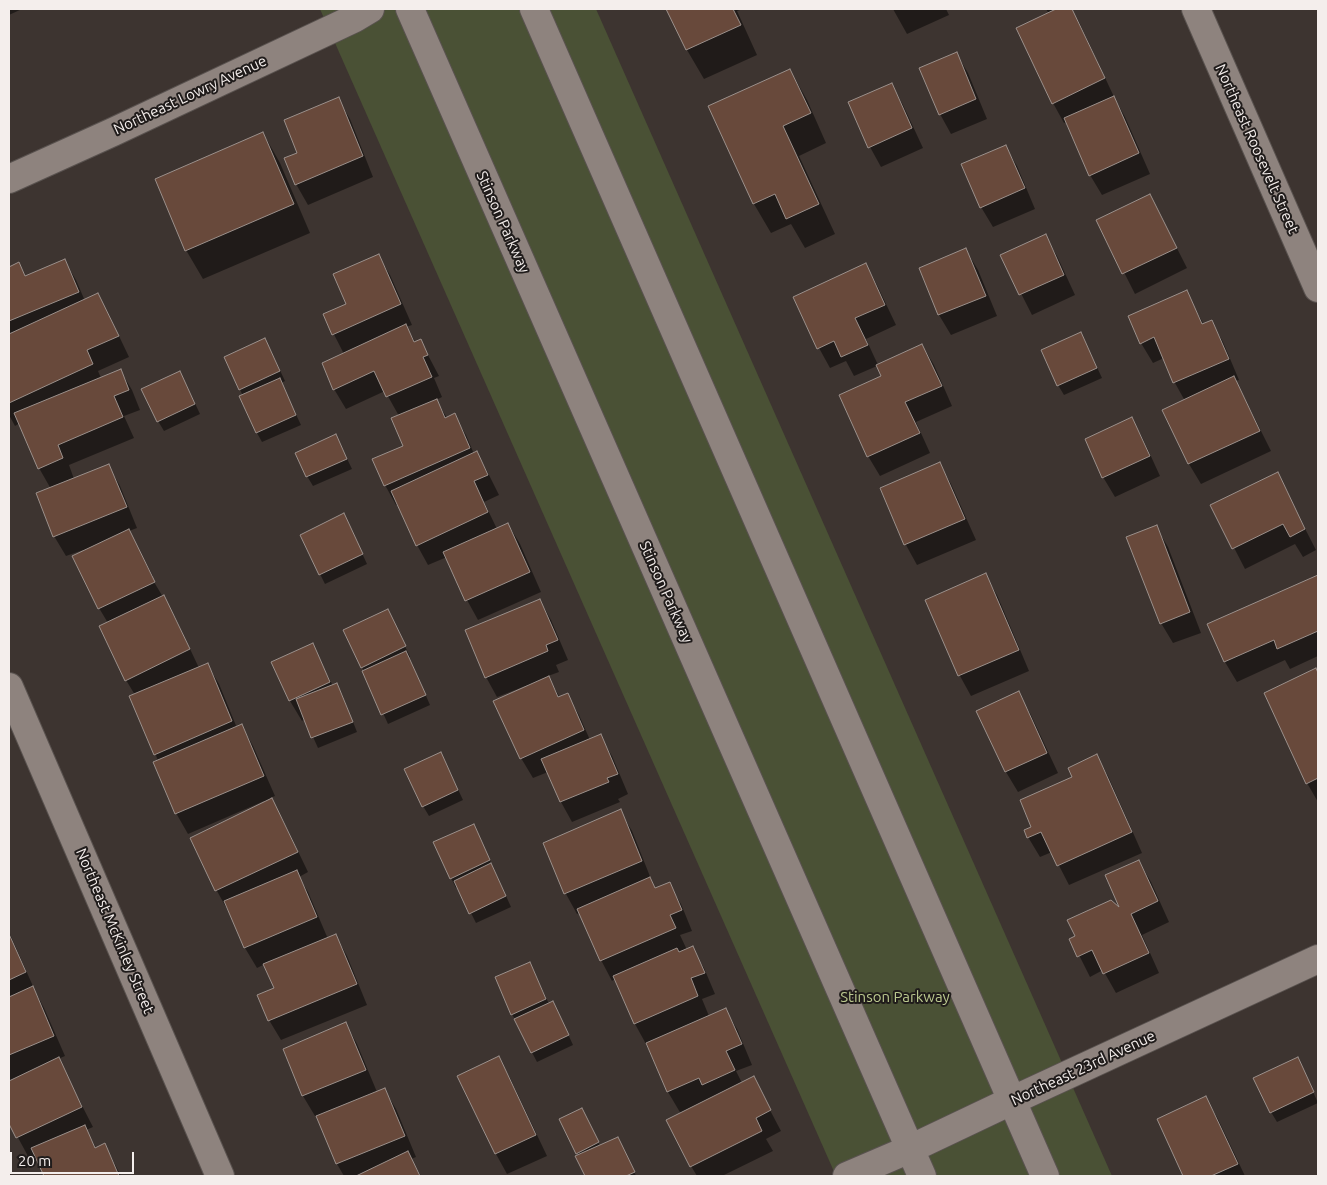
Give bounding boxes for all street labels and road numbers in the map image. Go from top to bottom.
street label: Northeast Lowry Avenue [111,52,269,138]
street label: Northeast Roosevelt Street [1211,61,1303,237]
street label: Stinson Parkway [472,168,534,276]
street label: Stinson Parkway [635,538,697,646]
street label: Northeast McKinley Street [72,846,158,1016]
street label: Northeast 23rd Avenue [1008,1027,1158,1109]

